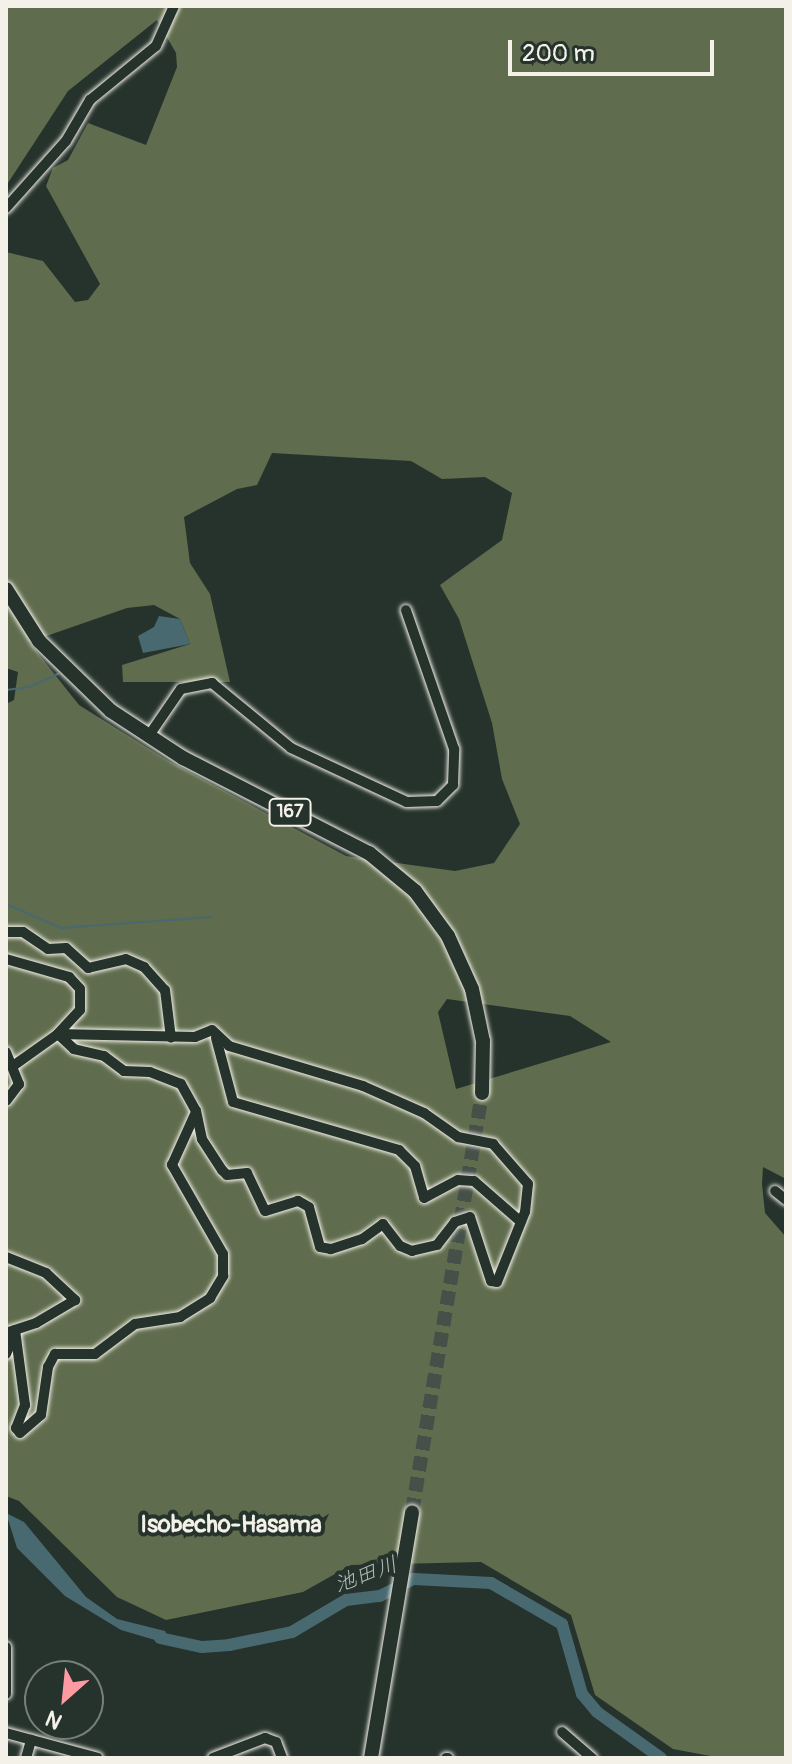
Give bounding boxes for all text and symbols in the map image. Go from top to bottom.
scale bar [512,24,718,74]
text: 200 m [522,39,595,68]
road number: 167 [268,798,312,826]
district label: Isobecho-Hasama [140,1511,322,1539]
water label: 池田川 [330,1551,402,1599]
north arrow [24,1660,104,1740]
text: N [41,1704,67,1735]

